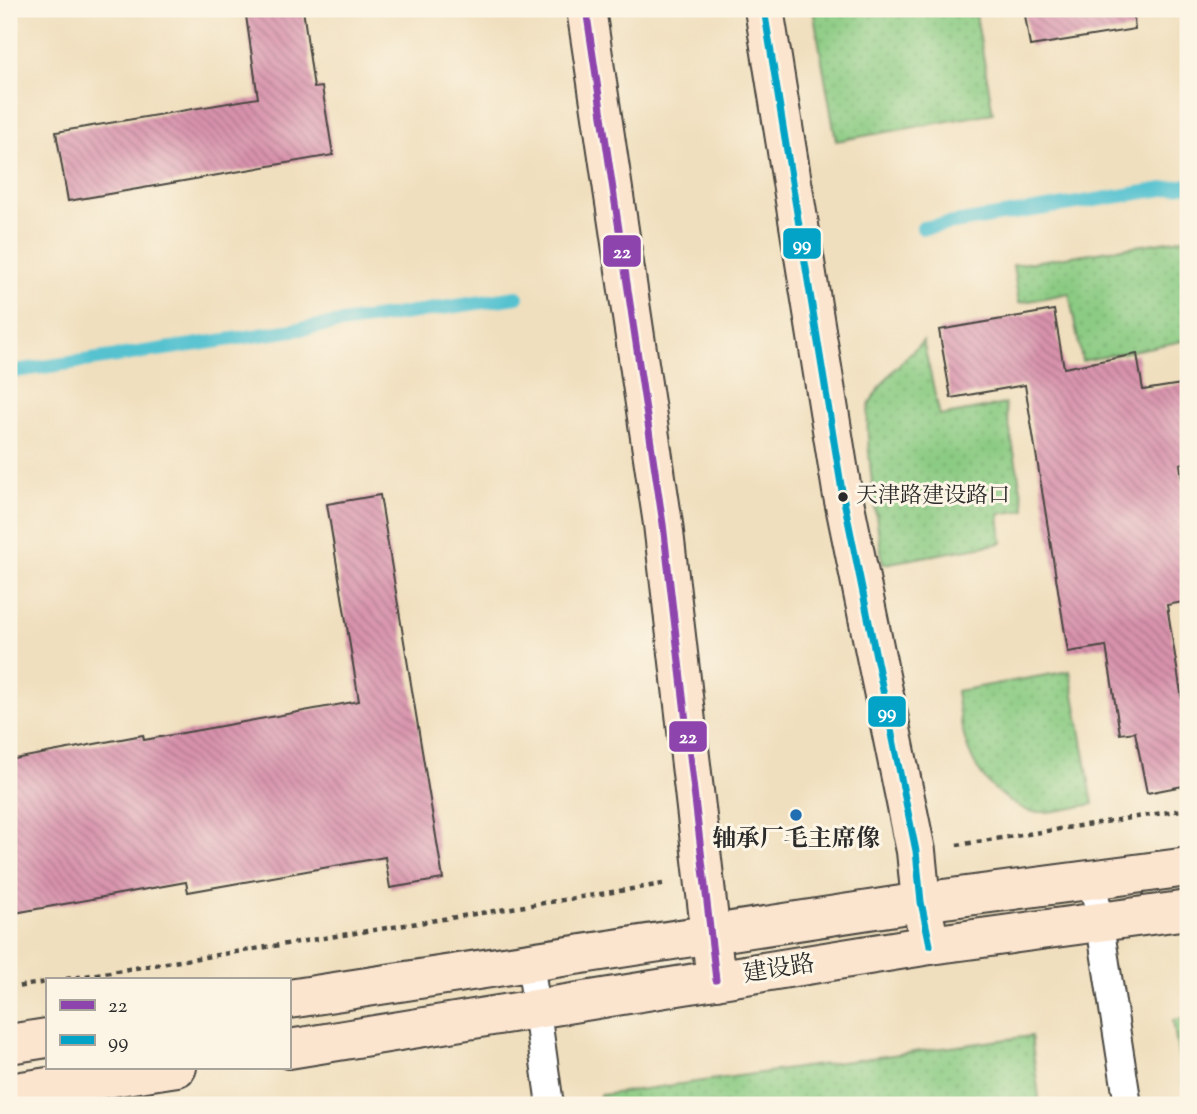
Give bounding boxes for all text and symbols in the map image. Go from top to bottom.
line badge: 99 [782,227,822,260]
text: 99 [793,232,811,259]
line badge: 22 [602,234,642,268]
text: 22 [613,240,631,267]
place label: 天津路建设路口 [856,481,1010,513]
marker: 天津路建设路口 [836,490,850,504]
line badge: 99 [867,695,907,728]
text: 99 [878,700,896,727]
line badge: 22 [668,720,708,753]
text: 22 [679,725,697,752]
marker: 轴承厂毛主席像 [788,807,804,823]
place label: 轴承厂毛主席像 [712,823,880,857]
street label: 建设路 [741,948,817,992]
legend [46,978,290,1068]
text: 22 [108,992,128,1022]
text: 99 [108,1028,128,1058]

